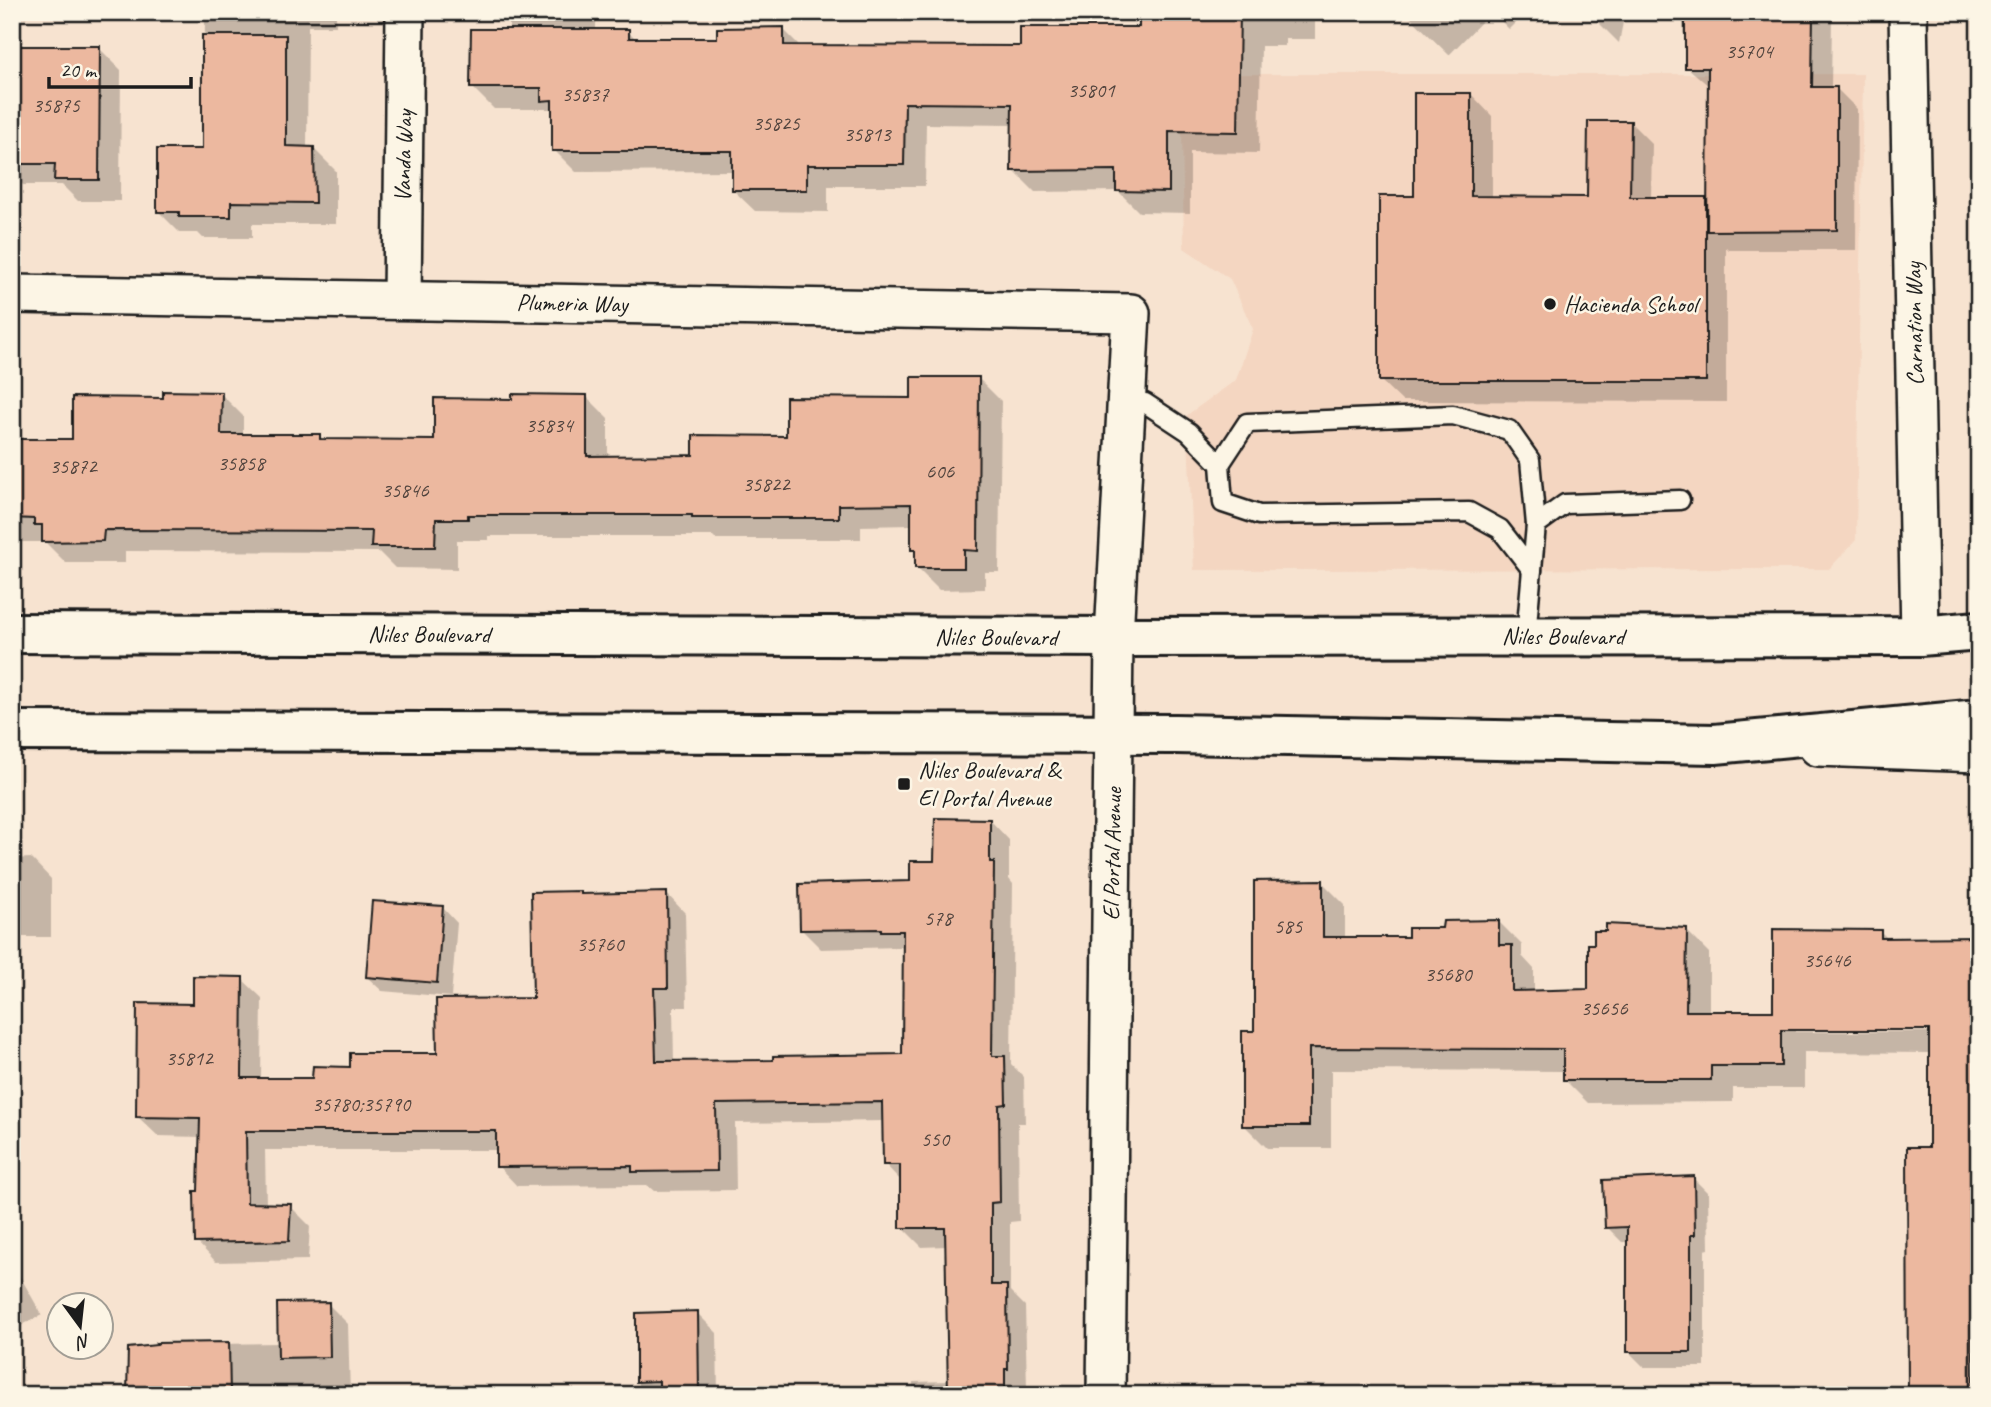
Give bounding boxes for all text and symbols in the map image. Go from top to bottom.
house number: 35704 [1725,38,1775,64]
scale bar [49,46,191,90]
text: 20 m [60,57,98,83]
house number: 35801 [1067,77,1116,103]
house number: 35837 [561,81,610,107]
house number: 35875 [32,92,81,118]
street label: Vanda Way [387,108,419,202]
house number: 35825 [752,110,801,136]
house number: 35813 [843,121,892,147]
street label: Carnation Way [1898,260,1930,386]
street label: Plumeria Way [516,287,630,319]
place label: Hacienda School [1564,289,1701,319]
marker: Hacienda School [1542,296,1558,312]
house number: 35834 [525,412,575,438]
house number: 35858 [217,450,267,476]
house number: 35872 [49,453,98,479]
house number: 606 [926,458,955,484]
house number: 35822 [742,471,791,497]
house number: 35846 [381,477,429,503]
street label: Niles Boulevard [368,619,494,649]
street label: Niles Boulevard [1502,621,1628,651]
street label: Niles Boulevard [935,622,1061,652]
place label: Niles Boulevard & El Portal Avenue [918,755,1062,813]
marker: Niles Boulevard & El Portal Avenue [896,776,912,792]
street label: El Portal Avenue [1096,785,1128,921]
house number: 578 [924,905,955,931]
house number: 585 [1274,913,1304,939]
house number: 35760 [576,931,625,957]
house number: 35646 [1803,947,1851,973]
house number: 35680 [1424,961,1473,987]
house number: 35656 [1580,995,1628,1021]
house number: 35812 [165,1045,214,1071]
house number: 35780;35790 [312,1091,412,1117]
house number: 550 [921,1126,951,1152]
north arrow [46,1292,116,1362]
text: N [72,1328,93,1355]

